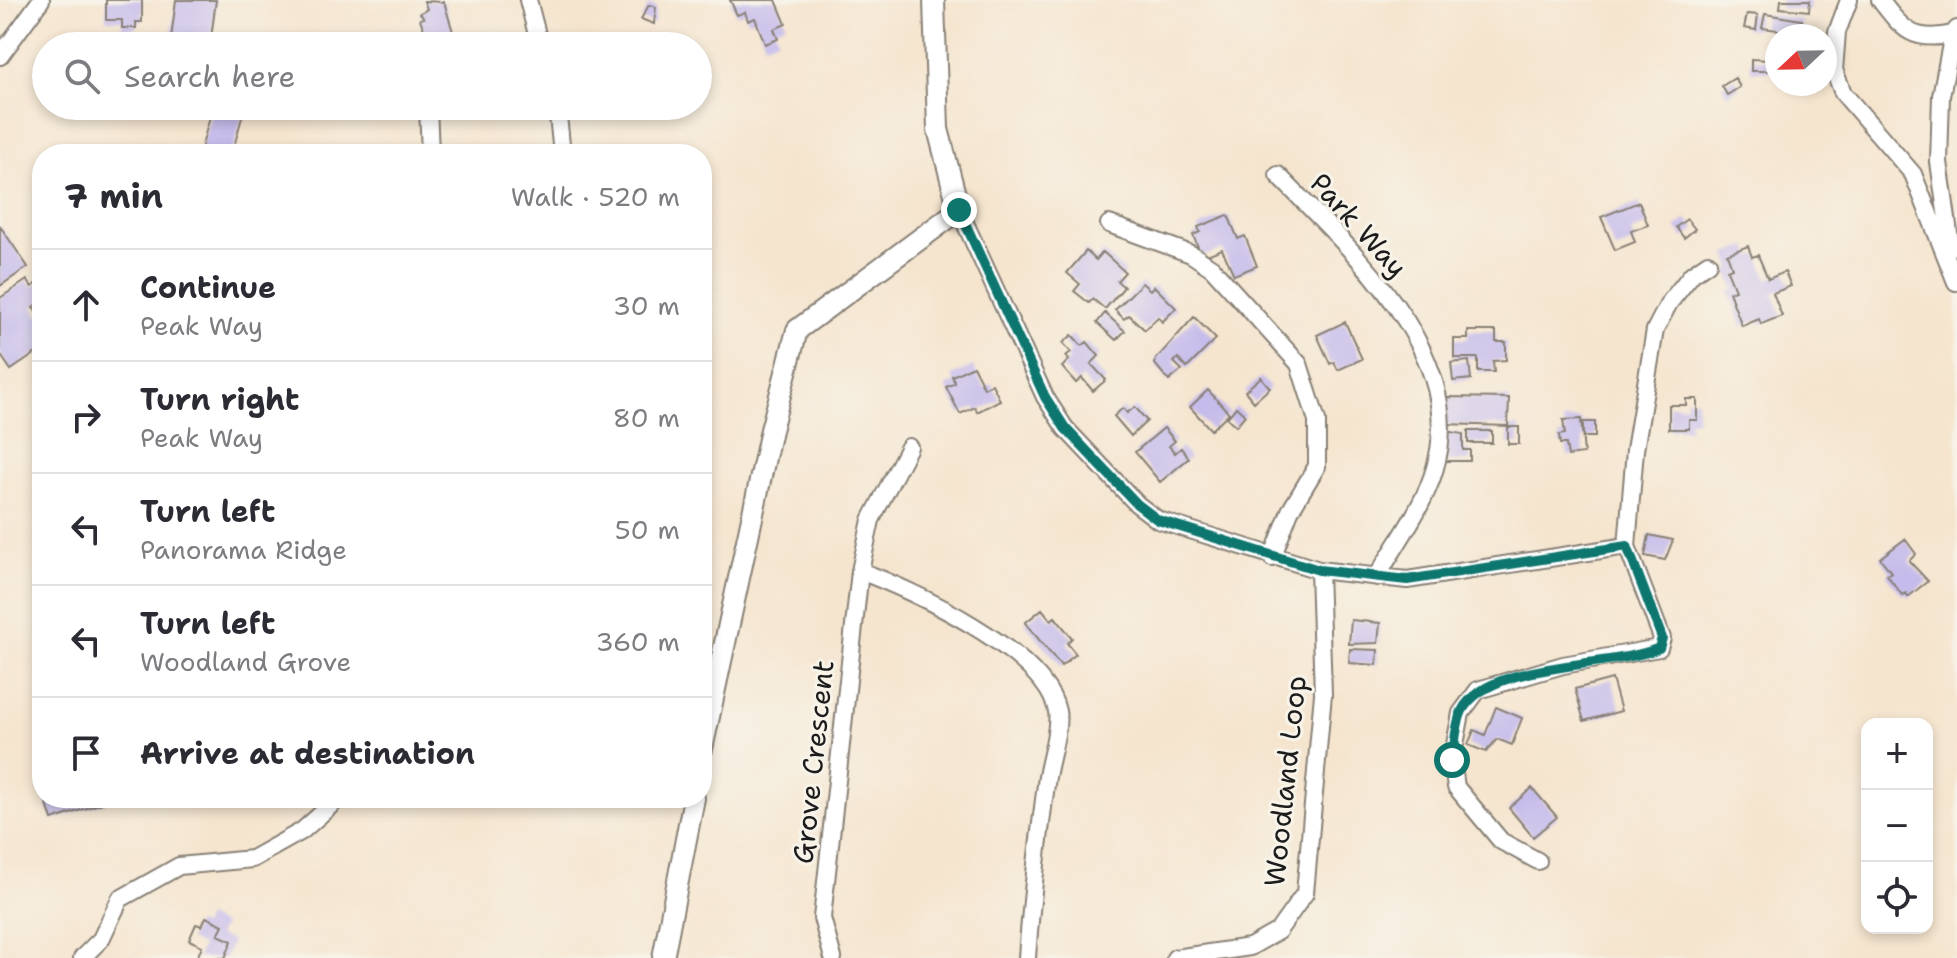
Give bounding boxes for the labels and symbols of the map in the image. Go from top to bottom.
north arrow [1765,24,1837,96]
street label: Park Way [1302,165,1416,285]
route end [941,192,977,228]
street label: Grove Crescent [783,658,843,866]
street label: Woodland Loop [1255,674,1315,888]
route start [1434,742,1470,778]

